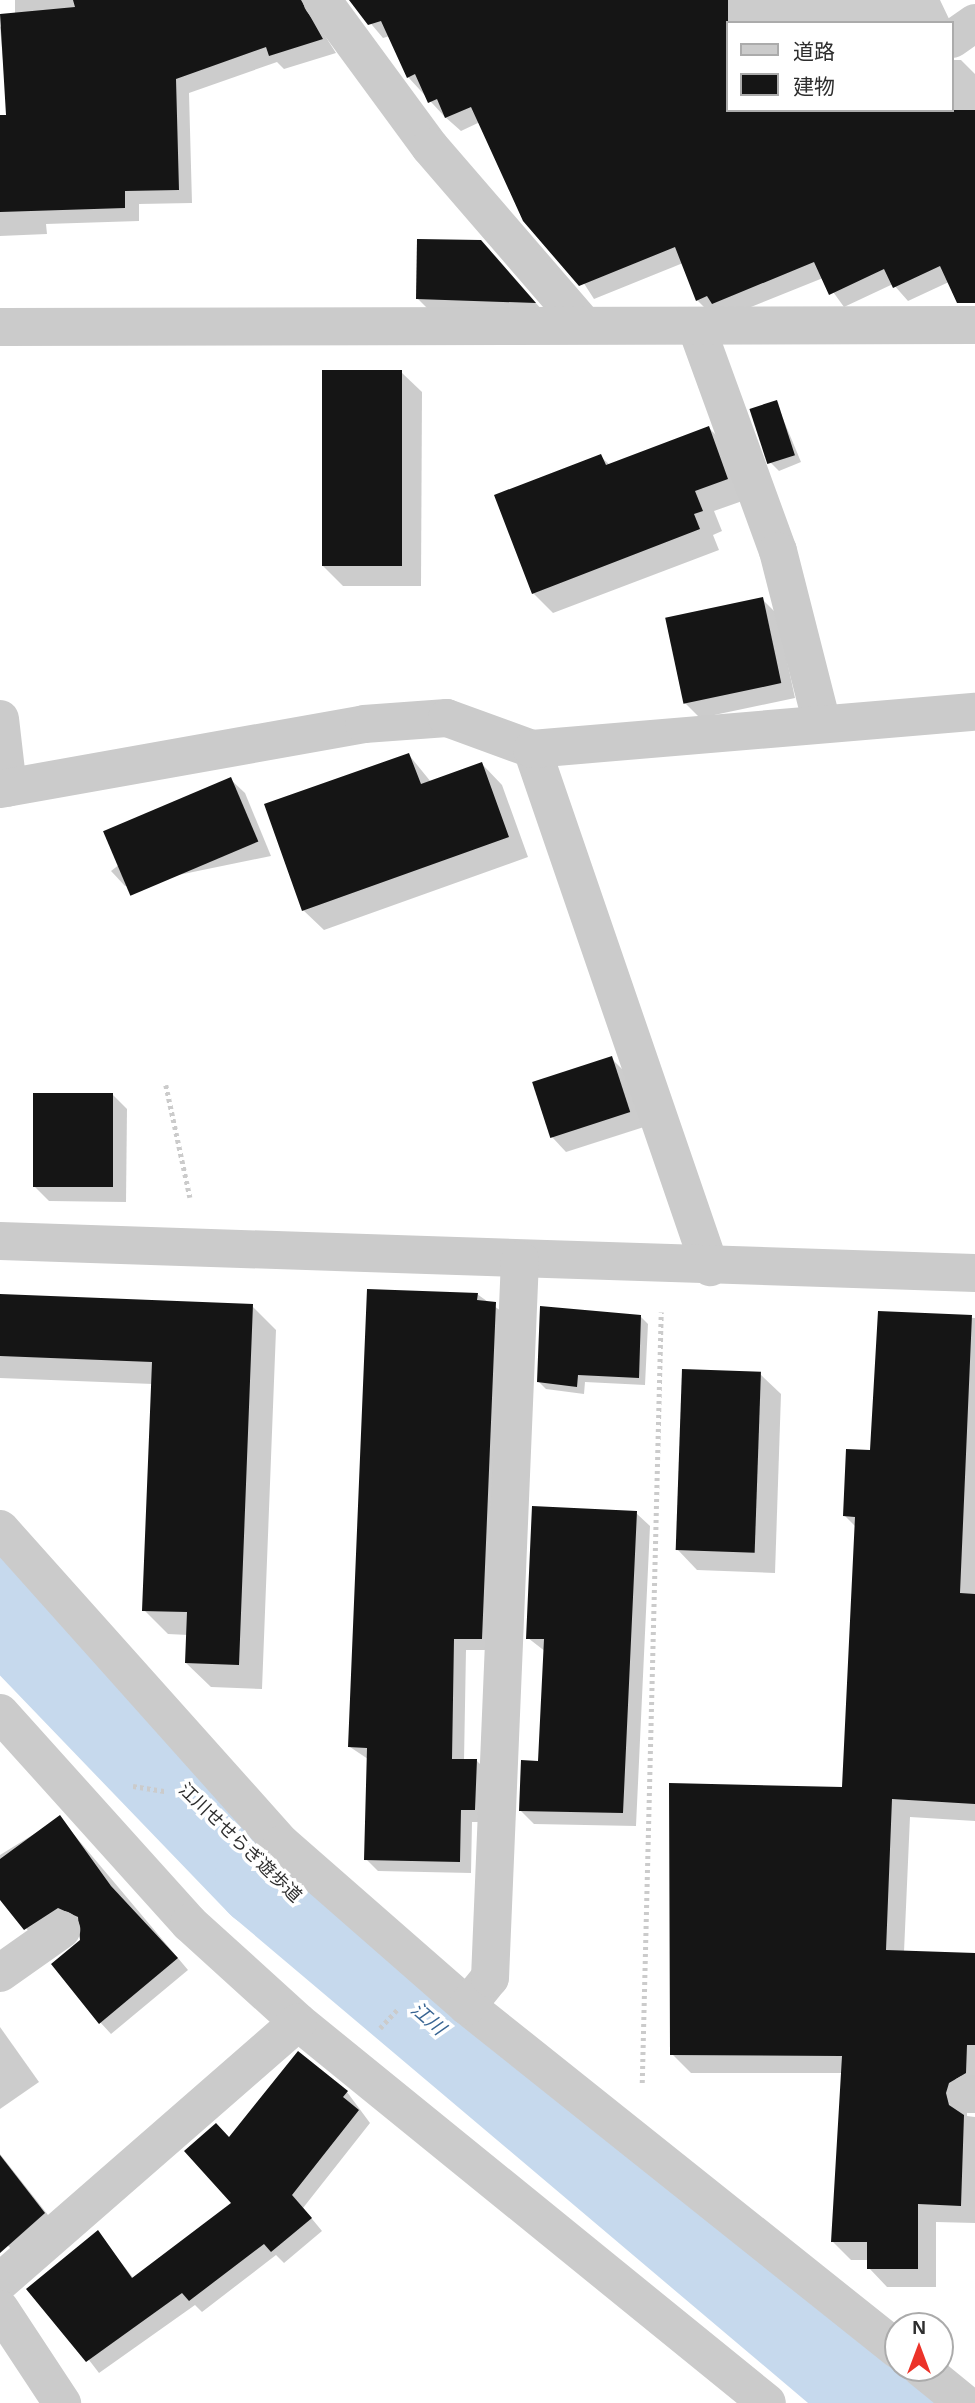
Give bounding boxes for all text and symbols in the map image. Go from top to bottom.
legend [726,21,954,112]
text: 道路 [793,40,835,63]
text: 建物 [793,75,835,98]
street label: 江川せせらぎ遊歩道 [174,1779,306,1907]
water label: 江川 [406,1998,450,2040]
north arrow [884,2312,954,2382]
text: N [912,2317,926,2338]

